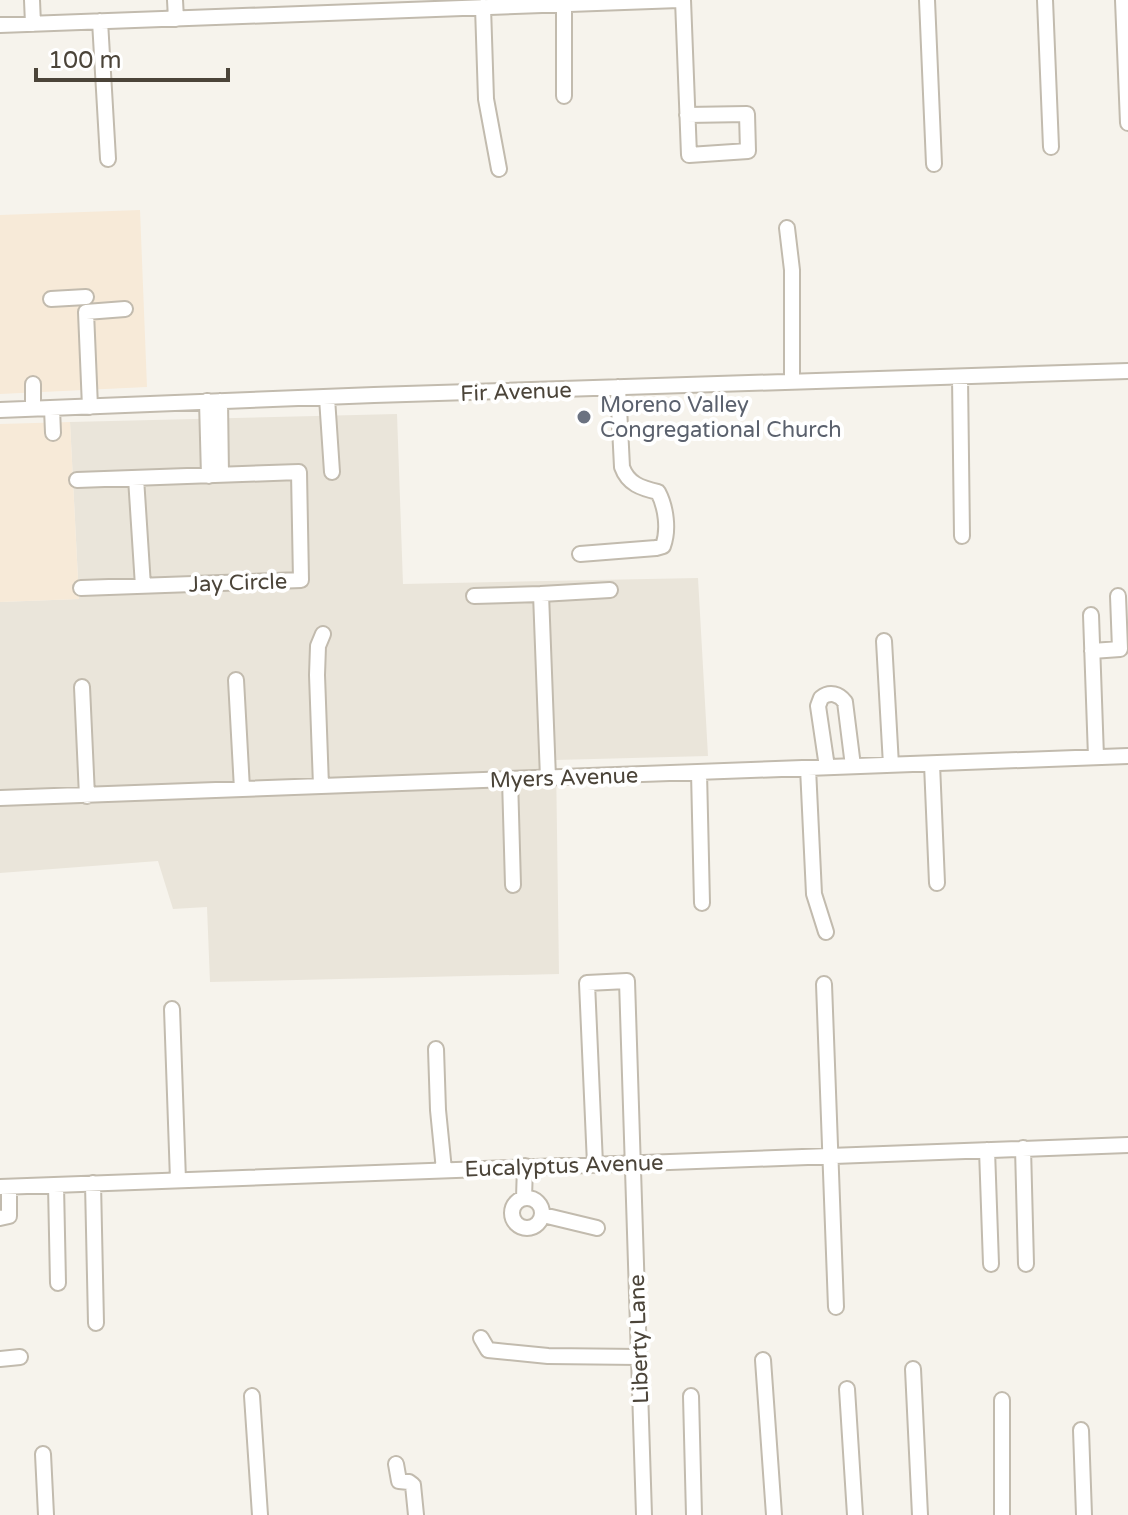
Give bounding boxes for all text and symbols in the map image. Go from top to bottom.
scale bar [36,32,228,82]
text: 100 m [48,46,122,75]
street label: Fir Avenue [460,377,572,407]
place label: Moreno Valley Congregational Church [600,392,842,443]
marker: Moreno Valley Congregational Church [575,408,593,426]
street label: Jay Circle [188,568,288,598]
street label: Myers Avenue [489,762,639,794]
street label: Eucalyptus Avenue [464,1150,664,1182]
street label: Liberty Lane [624,1274,654,1404]

